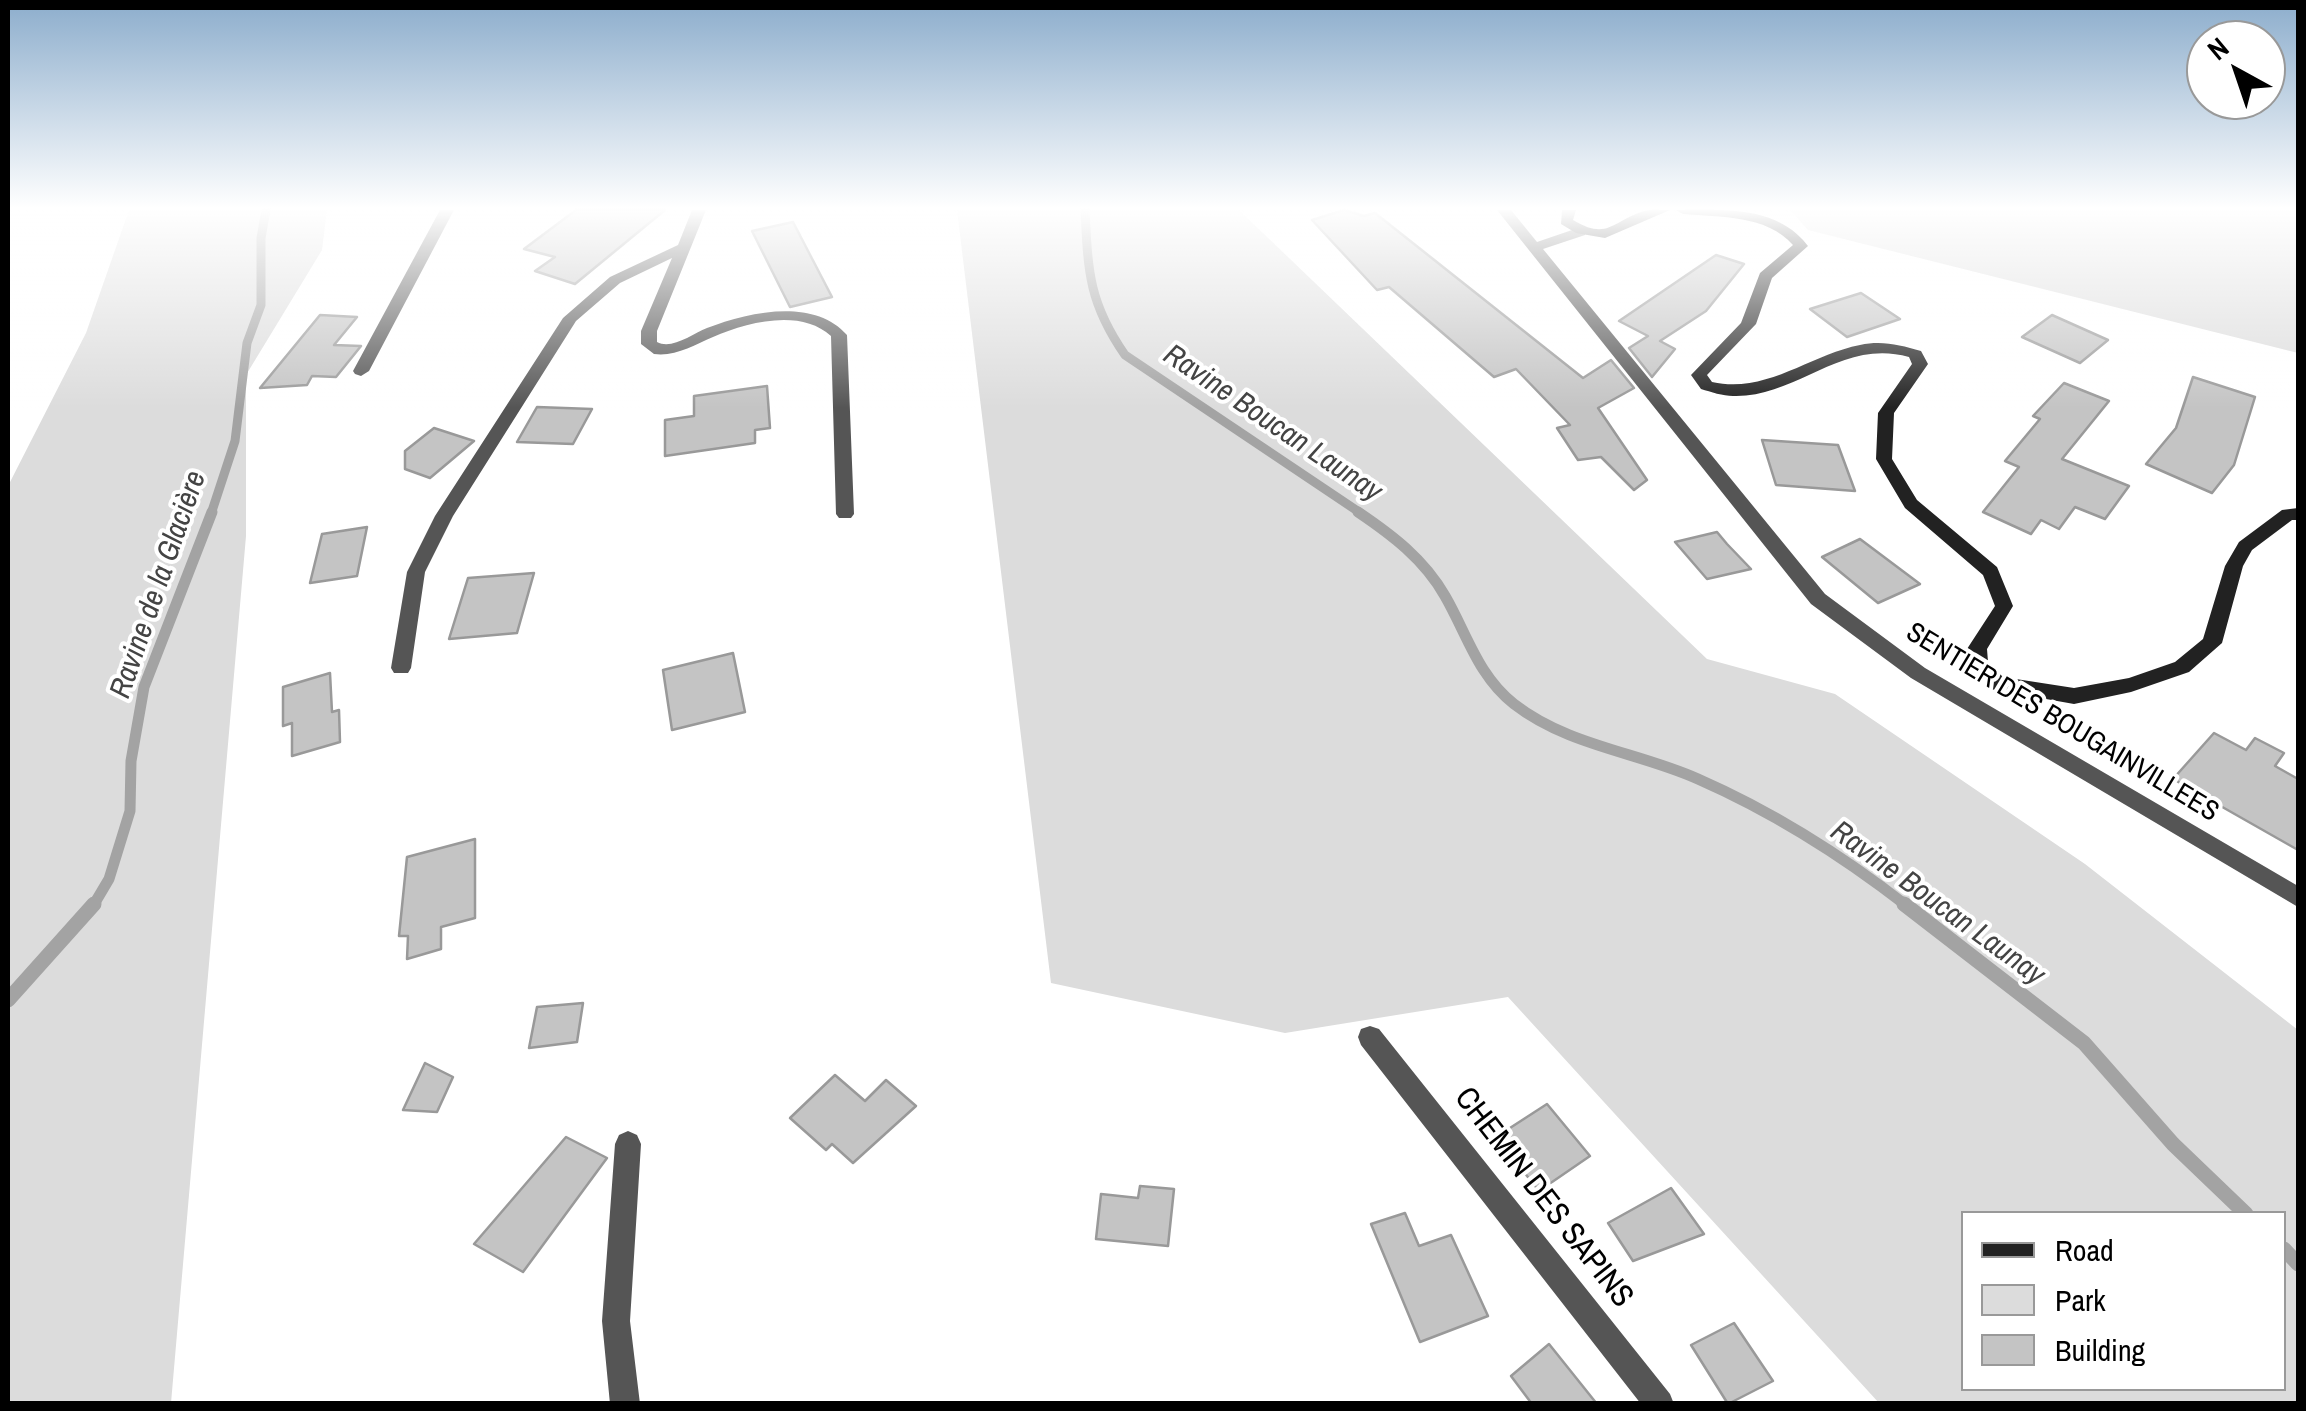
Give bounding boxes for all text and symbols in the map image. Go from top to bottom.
north arrow [2186,20,2286,120]
text: N [2199,29,2237,68]
water label: Ravine Boucan Launay [1156,338,1388,510]
water label: Ravine de la Glacière [103,467,215,703]
street label: SENTIER DES BOUGAINVILLEES [1900,616,2224,830]
water label: Ravine Boucan Launay [1823,814,2051,994]
street label: CHEMIN DES SAPINS [1445,1080,1641,1316]
legend [1961,1211,2286,1391]
text: Road [2055,1230,2114,1270]
text: Park [2055,1280,2106,1320]
text: Building [2055,1330,2145,1370]

